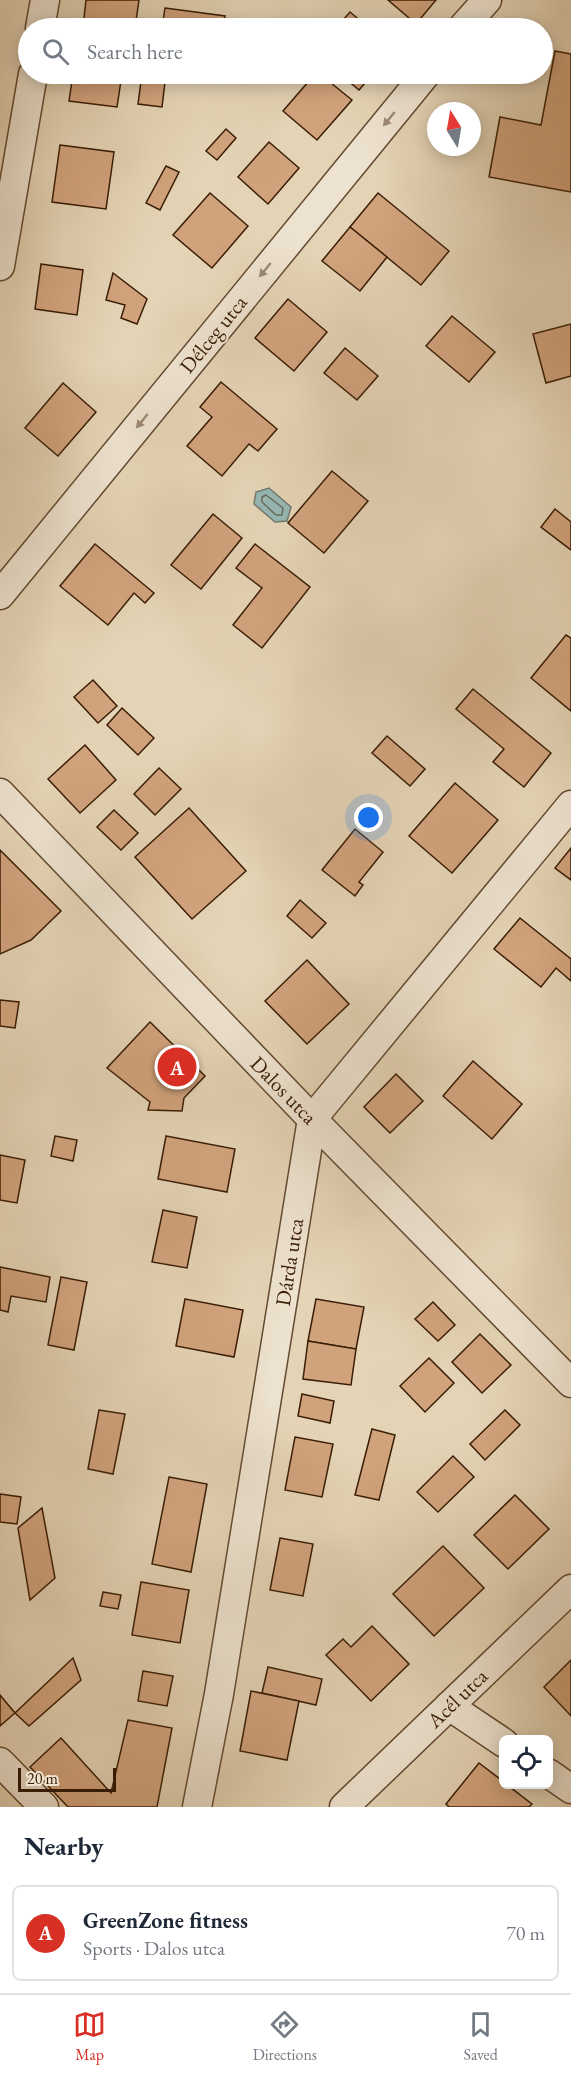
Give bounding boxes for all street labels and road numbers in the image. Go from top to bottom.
street label: Délceg utca [173,289,253,379]
street label: Dalos utca [245,1050,324,1130]
street label: Dárda utca [269,1215,309,1308]
street label: Acél utca [420,1662,494,1734]

